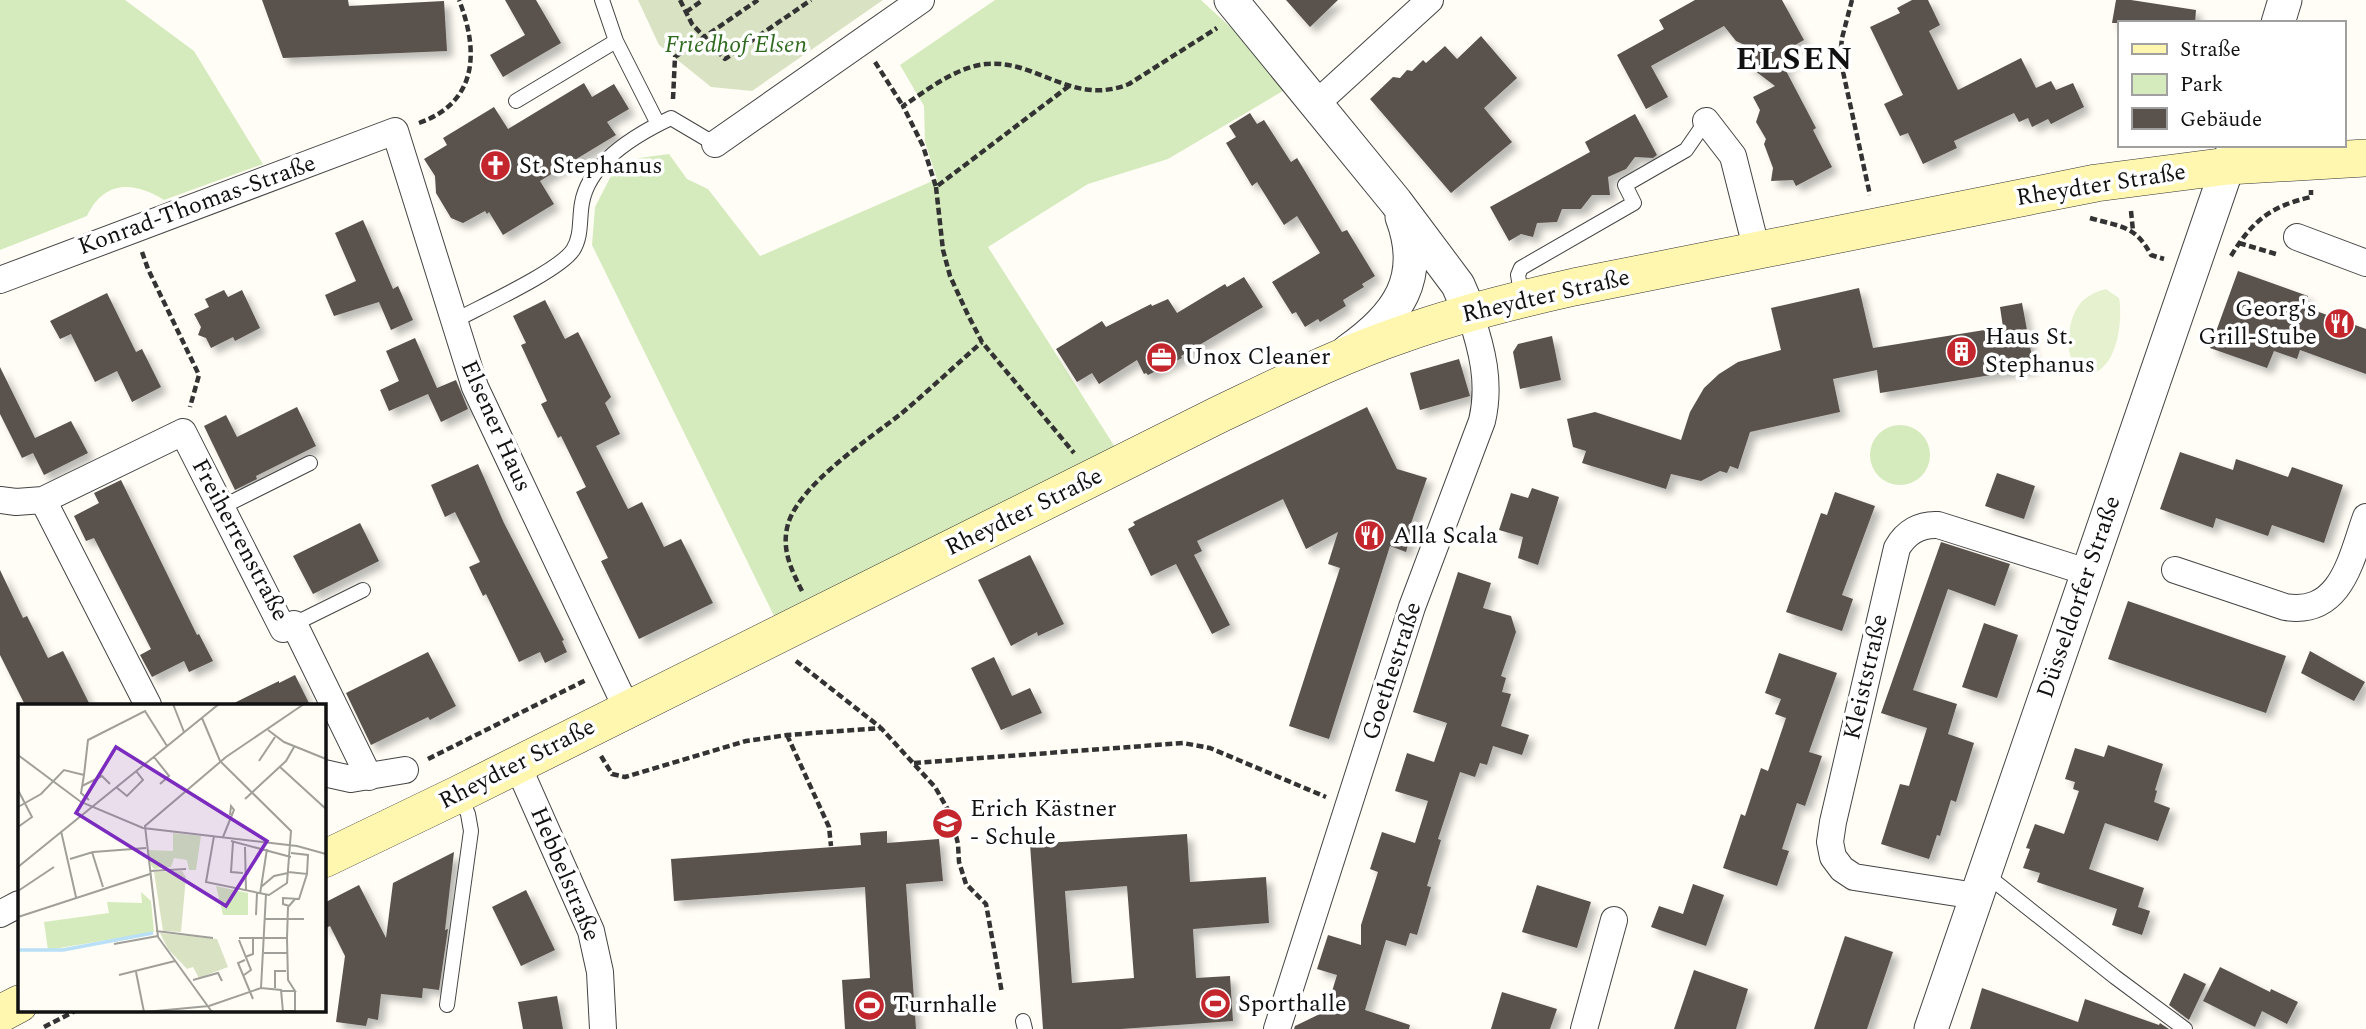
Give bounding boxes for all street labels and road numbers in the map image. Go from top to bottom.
street label: Konrad-Thomas-Straße [73,145,321,265]
street label: Rheydter Straße [2014,154,2188,216]
street label: Rheydter Straße [1458,259,1634,333]
street label: Elsener Haus [451,354,541,498]
street label: Freiherrenstraße [182,452,298,628]
street label: Rheydter Straße [939,458,1109,566]
street label: Düsseldorfer Straße [2027,491,2131,703]
street label: Goethestraße [1353,597,1431,745]
street label: Kleiststraße [1834,611,1898,743]
street label: Rheydter Straße [432,709,602,819]
street label: Hebbelstraße [520,801,610,947]

